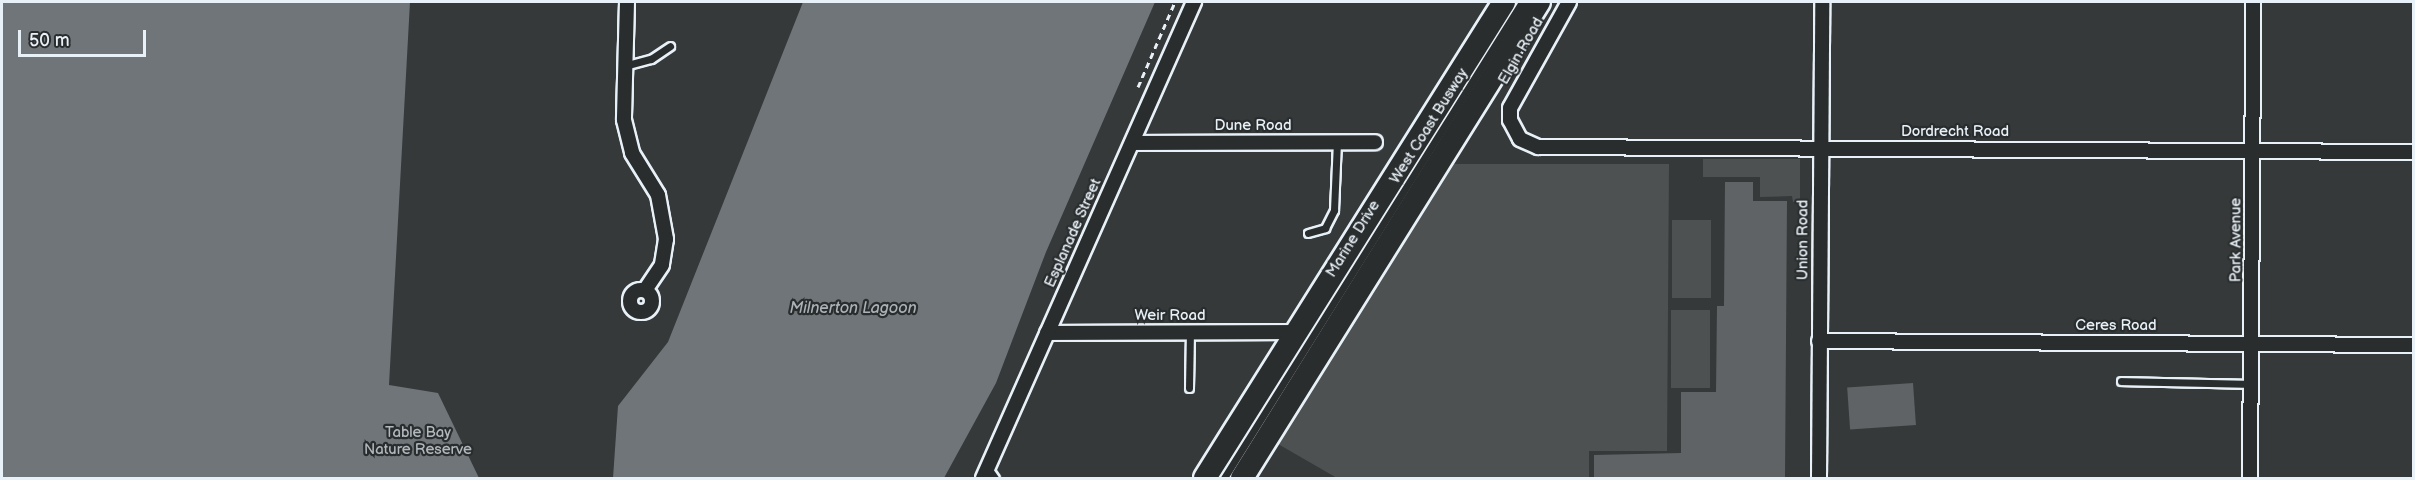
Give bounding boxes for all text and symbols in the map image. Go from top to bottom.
street label: Elgin Road [1495,14,1547,88]
scale bar [21,18,148,56]
text: 50 m [29,30,70,51]
street label: West Coast Busway [1386,65,1472,187]
street label: Dune Road [1215,117,1291,135]
street label: Dordrecht Road [1901,123,2009,141]
street label: Esplanade Street [1041,176,1105,290]
street label: Marine Drive [1322,197,1384,281]
street label: Park Avenue [2227,198,2245,282]
street label: Union Road [1794,200,1812,280]
water label: Milnerton Lagoon [789,299,917,319]
street label: Weir Road [1135,307,1205,325]
street label: Ceres Road [2075,317,2157,335]
park label: Table Bay Nature Reserve [364,423,472,458]

